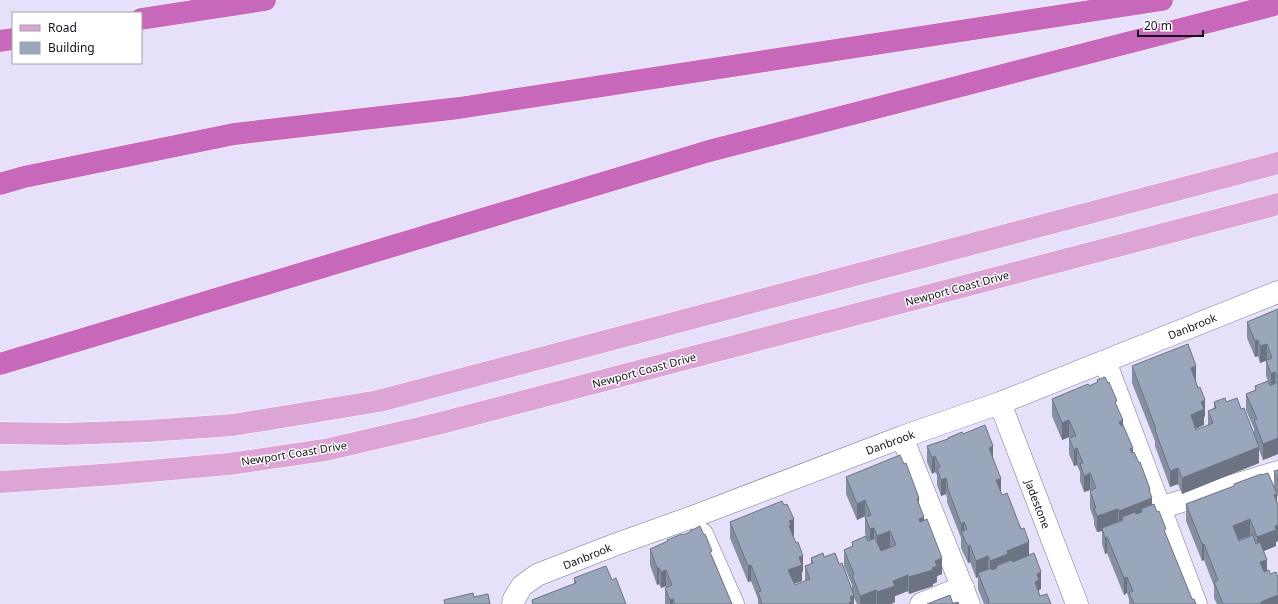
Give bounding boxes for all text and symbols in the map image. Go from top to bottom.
legend [12,12,142,64]
scale bar [1138,12,1203,38]
text: 20 m [1144,17,1172,34]
text: Road [48,19,77,36]
text: Building [48,39,95,56]
street label: Newport Coast Drive [903,267,1011,309]
street label: Danbrook [1165,309,1219,343]
street label: Newport Coast Drive [590,349,698,391]
street label: Danbrook [863,426,917,458]
street label: Newport Coast Drive [240,437,348,469]
street label: Jadestone [1021,477,1054,531]
street label: Danbrook [560,539,614,573]

